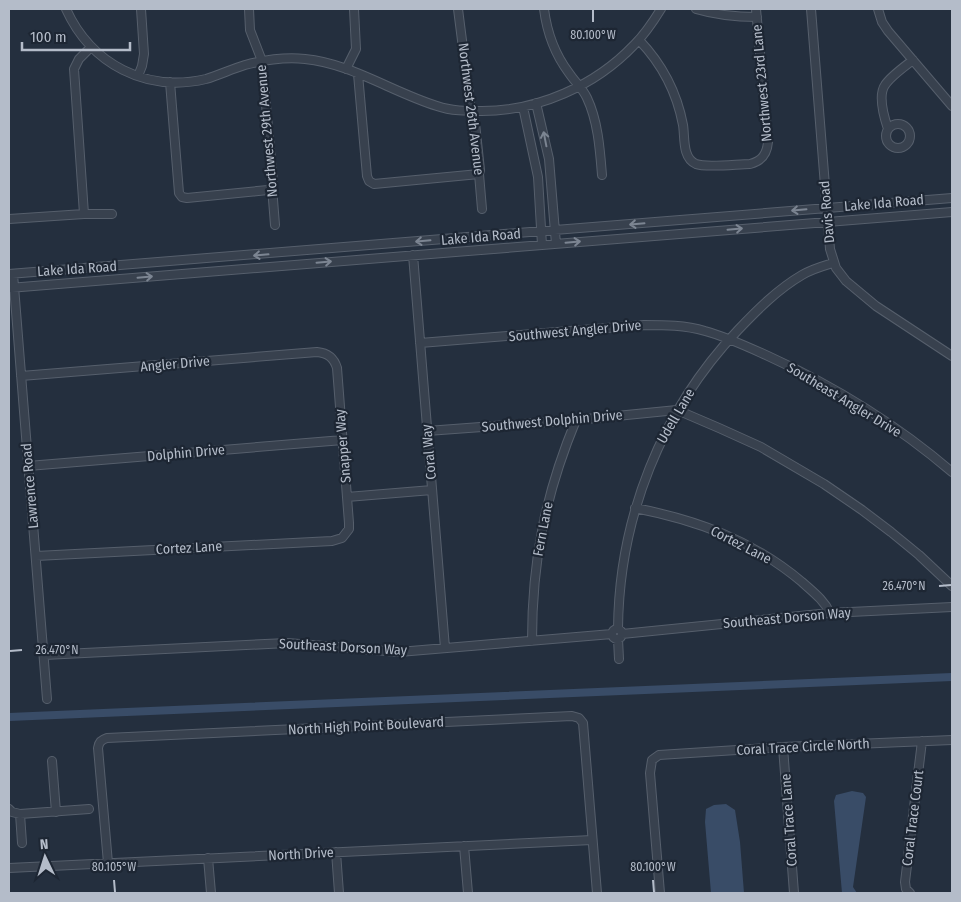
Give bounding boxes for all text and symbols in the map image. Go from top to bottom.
scale bar [22,20,130,52]
street label: Northwest 23rd Lane [748,24,776,142]
text: 100 m [30,28,67,46]
text: 80.100°W [570,28,616,42]
street label: Northwest 26th Avenue [454,42,488,176]
street label: Northwest 29th Avenue [253,64,281,198]
one-way arrow [540,132,549,148]
street label: Davis Road [816,180,838,244]
street label: Lake Ida Road [843,191,925,215]
one-way arrow [791,206,807,215]
one-way arrow [629,219,645,228]
street label: Lake Ida Road [440,225,522,249]
one-way arrow [727,225,743,234]
one-way arrow [415,237,431,246]
one-way arrow [565,238,581,247]
one-way arrow [253,250,269,259]
one-way arrow [316,257,332,267]
street label: Lake Ida Road [37,258,117,280]
one-way arrow [136,272,152,282]
street label: Southwest Angler Drive [508,317,642,345]
street label: Angler Drive [140,352,211,376]
street label: Southeast Angler Drive [784,359,904,441]
street label: Udell Lane [653,385,699,446]
street label: Southwest Dolphin Drive [481,406,623,436]
street label: Snapper Way [331,408,355,484]
street label: Coral Way [418,423,440,480]
street label: Dolphin Drive [146,441,226,465]
street label: Lawrence Road [18,443,42,529]
street label: Fern Lane [529,500,557,558]
street label: Cortez Lane [708,522,774,568]
street label: Cortez Lane [155,538,223,558]
text: 26.470°N [883,579,925,593]
street label: Southeast Dorson Way [722,604,852,632]
street label: Southeast Dorson Way [279,635,408,659]
text: 26.470°N [36,643,78,657]
street label: North High Point Boulevard [288,713,444,739]
street label: Coral Trace Circle North [736,735,870,759]
street label: Coral Trace Court [899,769,927,867]
street label: Coral Trace Lane [777,773,801,867]
north arrow [20,832,70,882]
text: N [39,836,49,853]
street label: North Drive [268,844,334,864]
text: 80.105°W [92,860,136,874]
text: 80.100°W [630,860,676,874]

